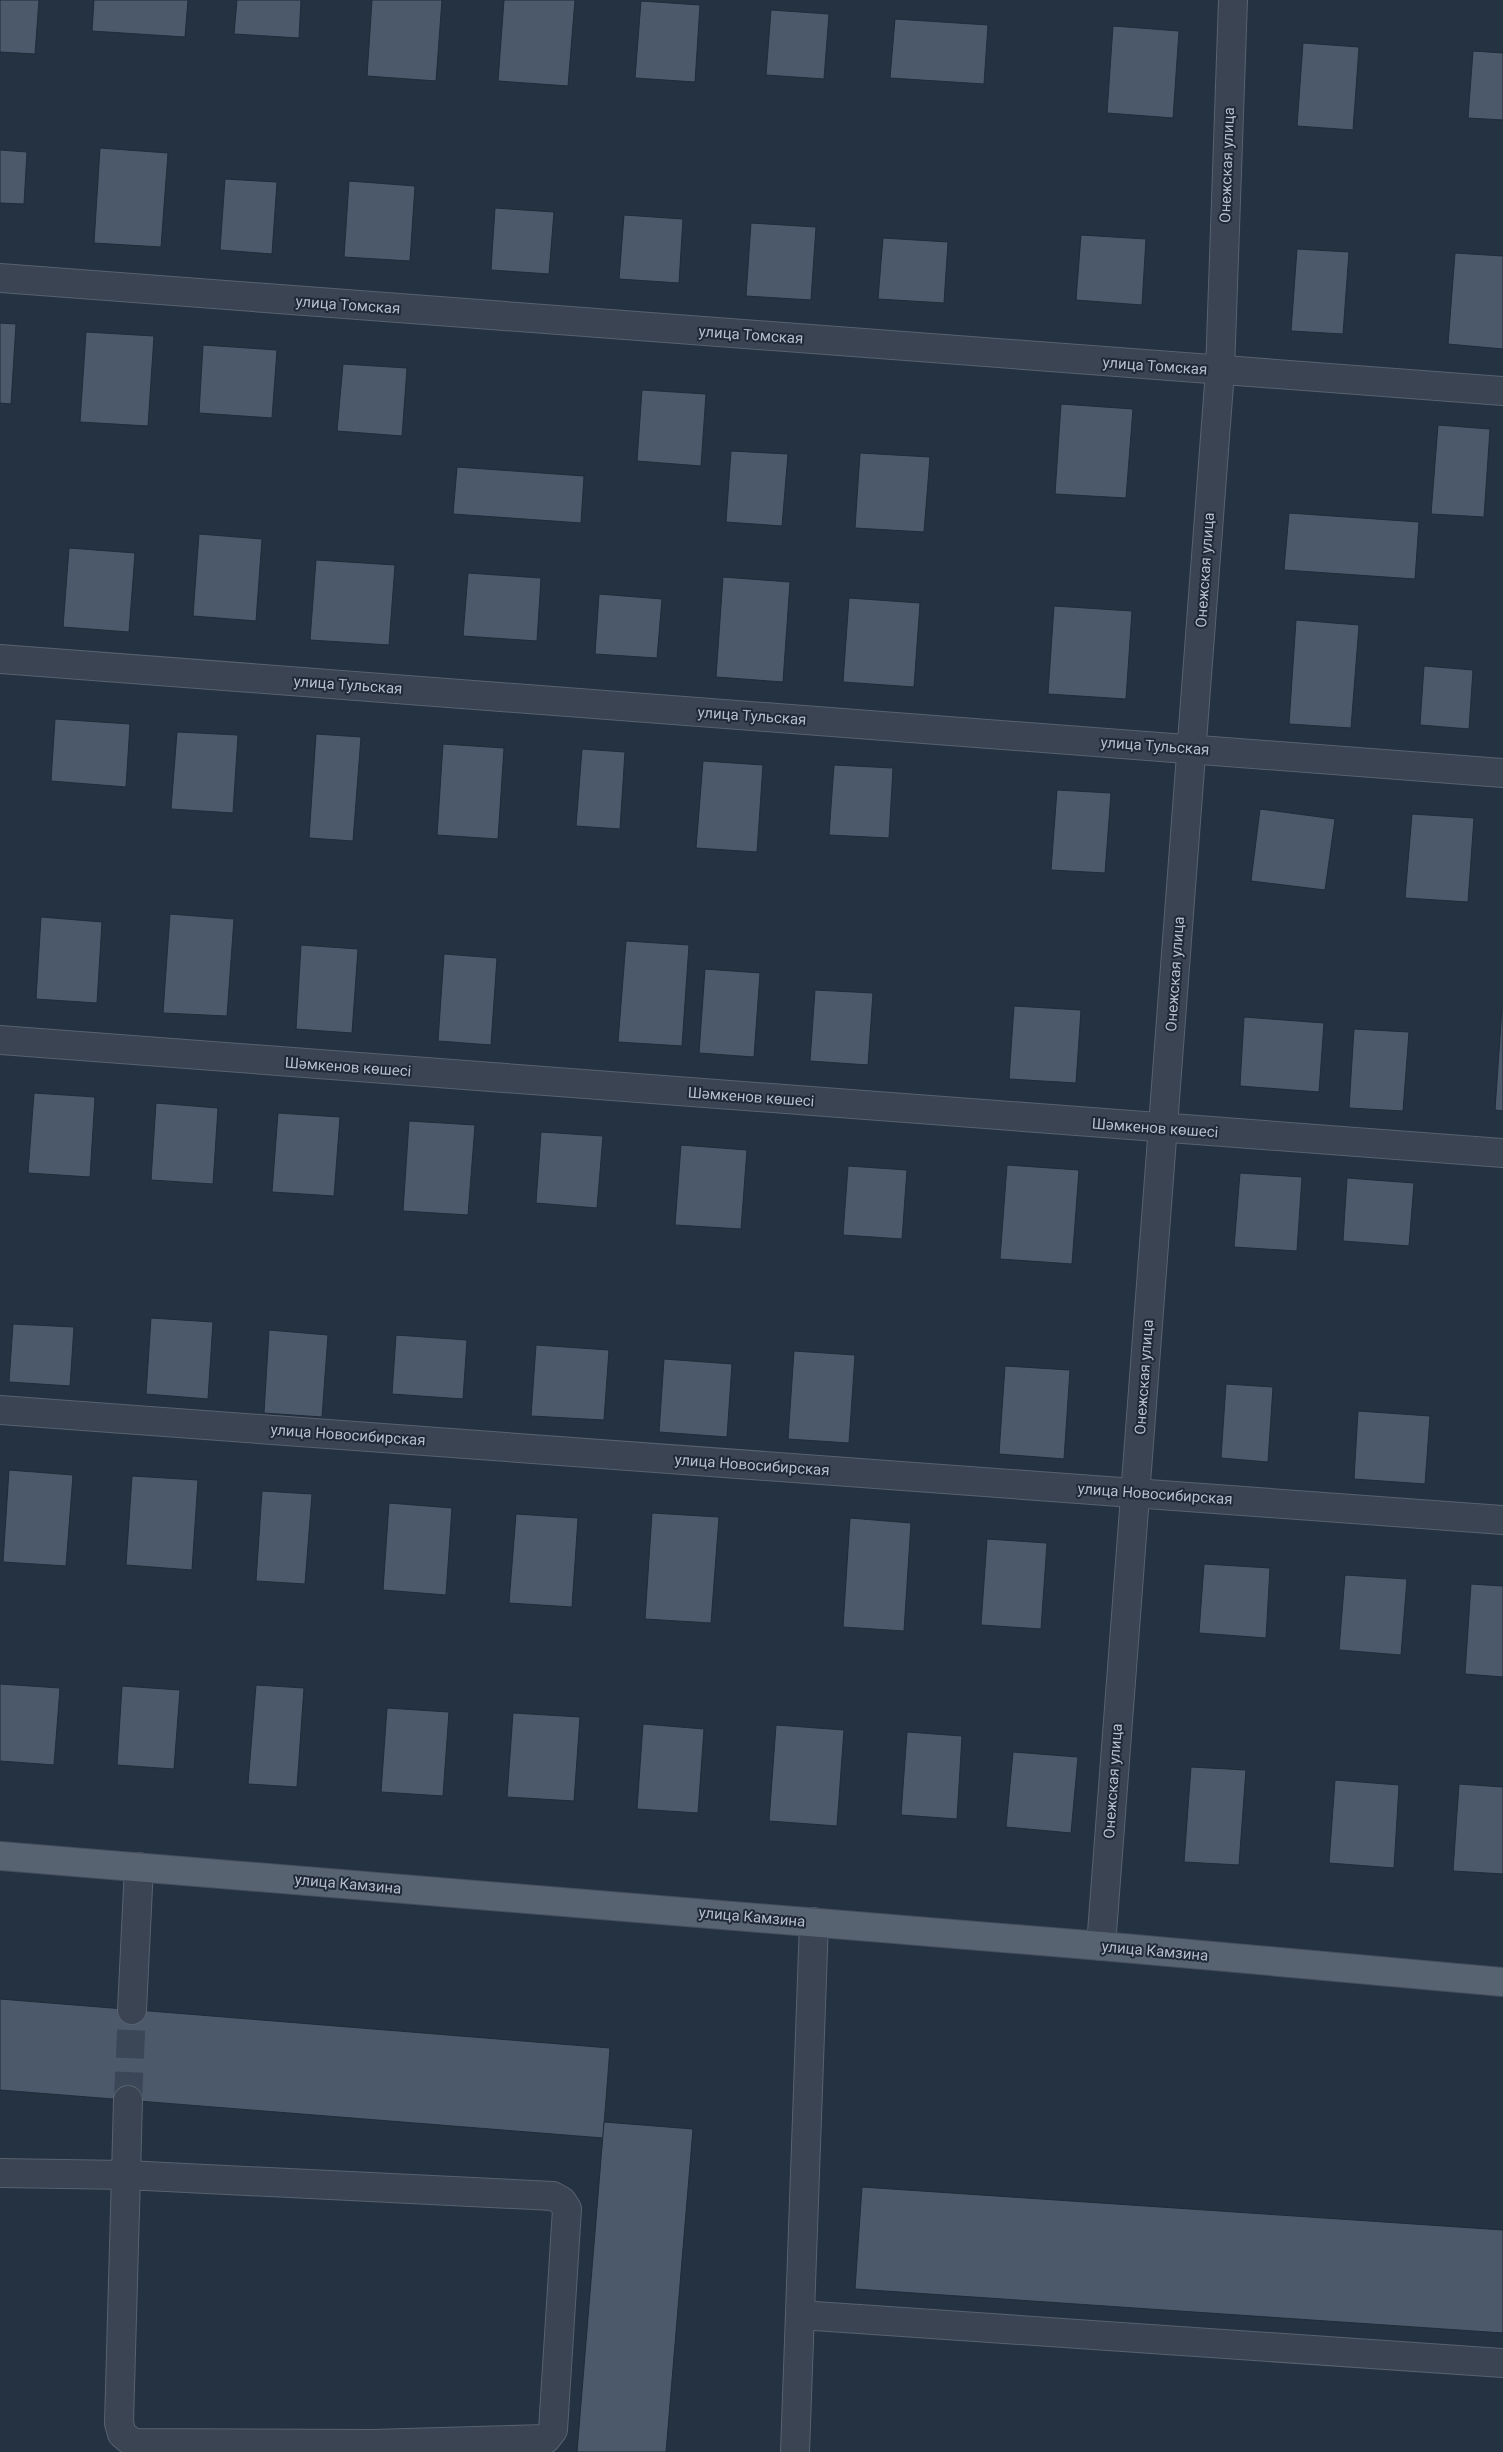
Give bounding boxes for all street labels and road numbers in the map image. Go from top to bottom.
street label: Онежская улица [1216,107,1238,223]
street label: улица Томская [295,292,401,318]
street label: улица Томская [698,322,804,348]
street label: улица Томская [1102,353,1208,379]
street label: Онежская улица [1192,512,1218,628]
street label: улица Тульская [293,672,403,698]
street label: улица Тульская [697,703,807,729]
street label: улица Тульская [1100,733,1210,759]
street label: Онежская улица [1162,916,1188,1032]
street label: Шәмкенов көшесі [284,1054,412,1080]
street label: Шәмкенов көшесі [687,1084,815,1110]
street label: Шәмкенов көшесі [1091,1115,1219,1141]
street label: Онежская улица [1131,1319,1157,1435]
street label: улица Новосибирская [270,1421,426,1449]
street label: улица Новосибирская [674,1451,830,1479]
street label: улица Новосибирская [1077,1480,1233,1508]
street label: Онежская улица [1100,1723,1126,1839]
street label: улица Камзина [294,1870,402,1898]
street label: улица Камзина [698,1903,806,1931]
street label: улица Камзина [1101,1937,1209,1965]

